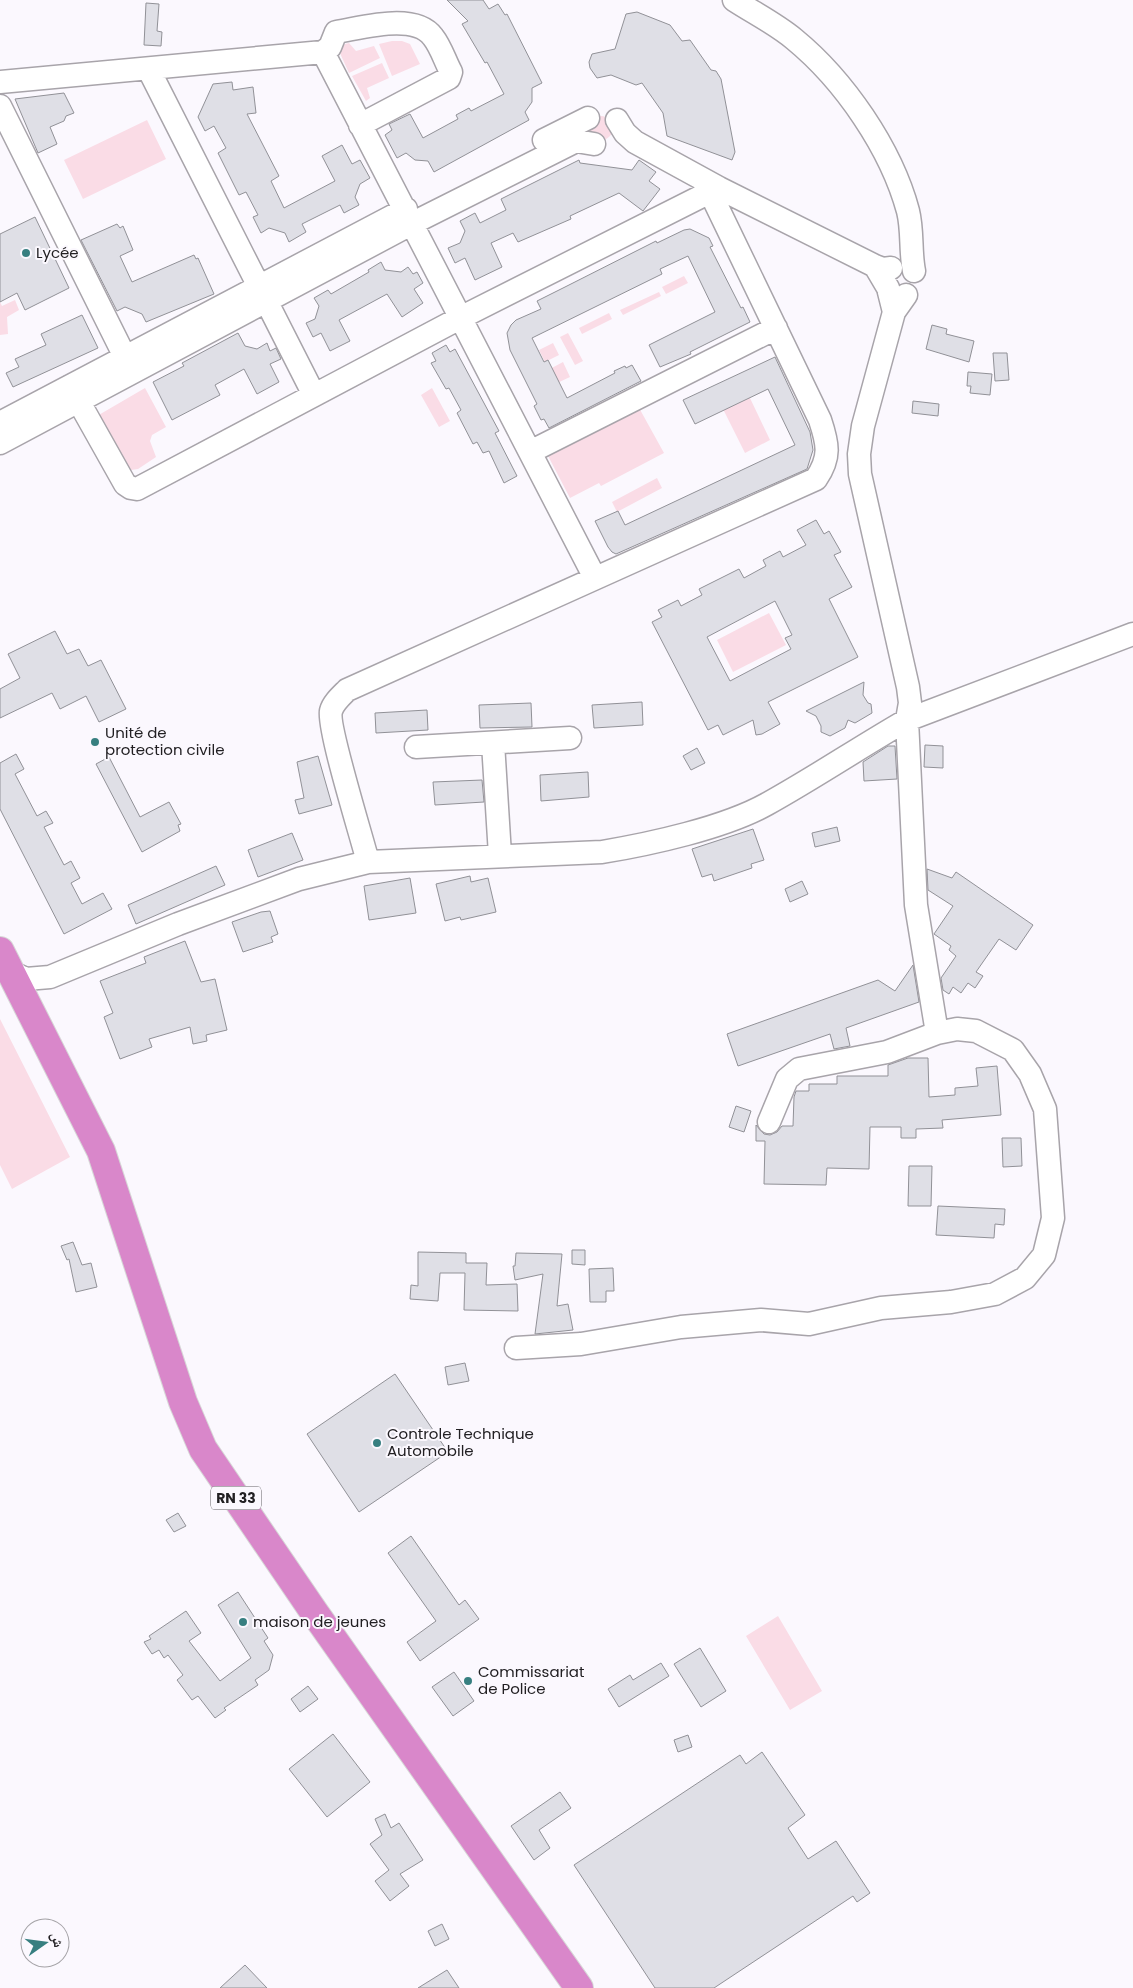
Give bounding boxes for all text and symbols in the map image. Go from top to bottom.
place label: Lycée [36,242,79,263]
marker: Lycée [20,247,32,259]
place label: Unité de protection civile [105,722,224,760]
marker: Unité de protection civile [89,736,101,748]
place label: Controle Technique Automobile [387,1423,534,1461]
marker: Controle Technique Automobile [371,1437,383,1449]
road number: RN 33 [211,1486,261,1510]
place label: maison de jeunes [253,1611,386,1632]
marker: maison de jeunes [237,1616,249,1628]
place label: Commissariat de Police [478,1661,584,1699]
marker: Commissariat de Police [462,1675,474,1687]
north arrow [20,1918,70,1968]
text: ش [46,1930,69,1950]

